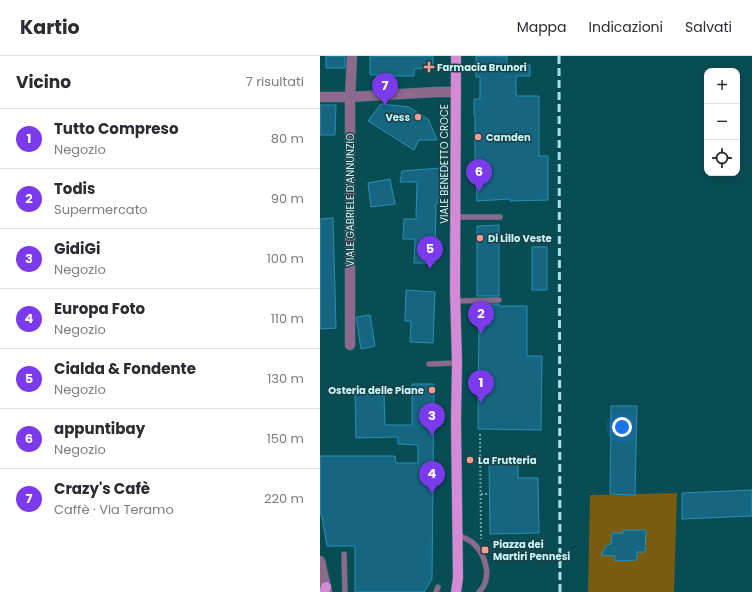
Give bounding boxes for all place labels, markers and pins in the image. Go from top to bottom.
place label: Farmacia Brunori [437,60,527,75]
marker: Farmacia Brunori [424,62,434,72]
pin: 7 [372,73,398,106]
place label: Vess [385,110,410,125]
marker: Vess [413,112,423,122]
place label: Camden [486,130,531,145]
marker: Camden [473,132,483,142]
pin: 6 [466,159,492,192]
place label: Di Lillo Veste [488,231,552,246]
marker: Di Lillo Veste [475,233,485,243]
pin: 5 [417,236,443,269]
pin: 2 [468,301,494,334]
pin: 1 [468,370,494,403]
place label: Osteria delle Piane [328,383,424,398]
marker: Osteria delle Piane [427,385,437,395]
pin: 3 [419,403,445,436]
place label: La Frutteria [478,453,537,468]
marker: La Frutteria [465,455,475,465]
pin: 4 [419,461,445,494]
place label: Piazza dei Martiri Pennesi [493,537,570,564]
marker: Piazza dei Martiri Pennesi [480,545,490,555]

